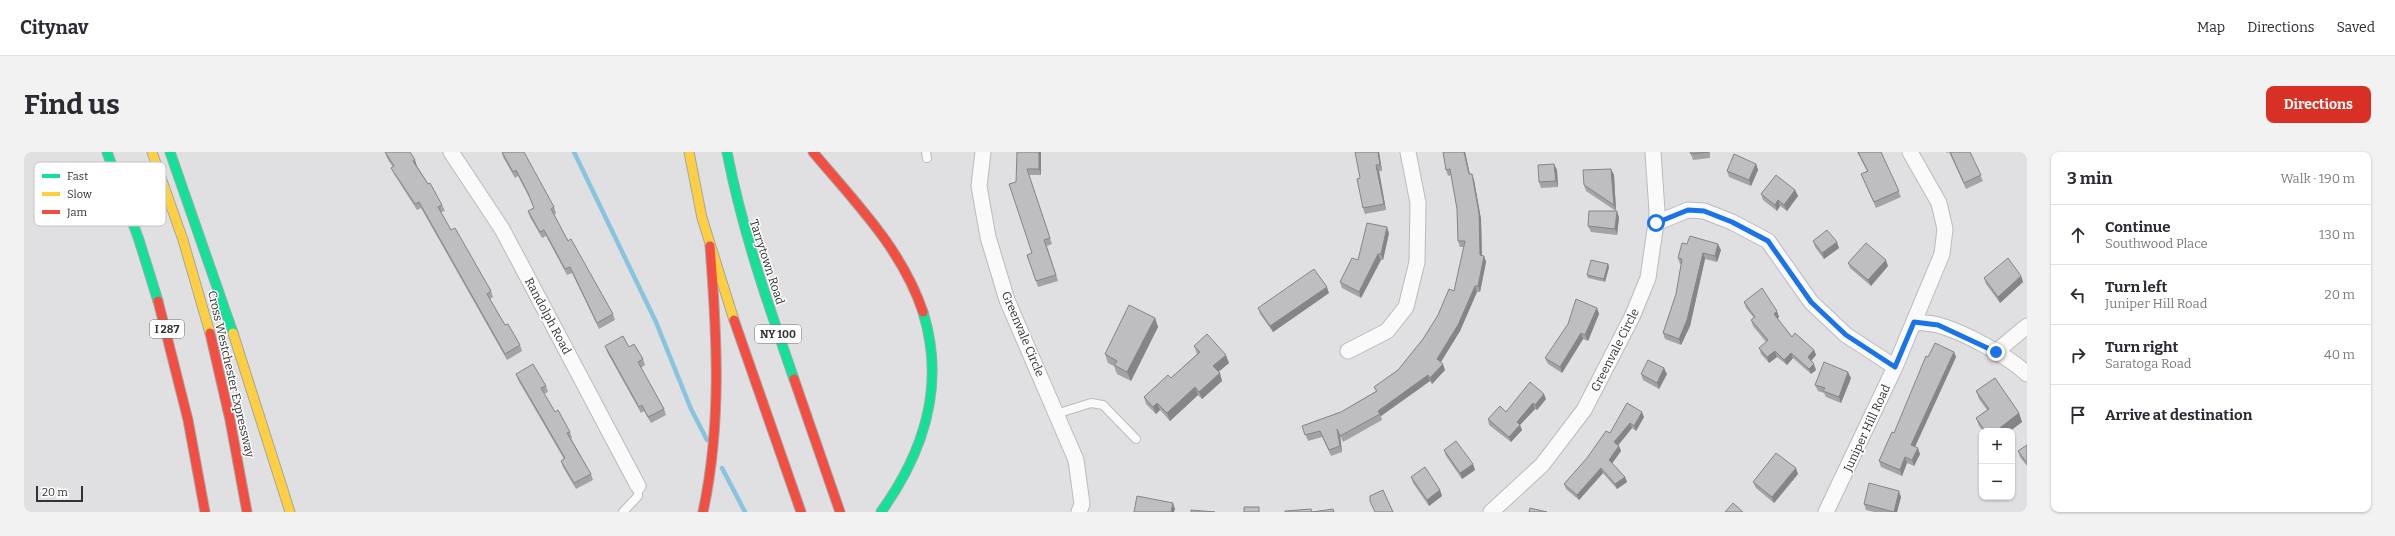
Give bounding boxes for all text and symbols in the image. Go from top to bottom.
text: Citynav [20,16,88,39]
text: Map [2197,19,2225,36]
text: Directions [2247,19,2315,36]
text: Saved [2337,19,2375,36]
button: Directions [2266,86,2371,123]
text: Find us [24,88,120,121]
legend [34,162,166,226]
text: 3 min [2067,168,2112,189]
text: Fast [67,170,88,183]
text: Walk · 190 m [2280,171,2355,186]
text: Slow [67,188,92,201]
text: Jam [66,206,87,219]
route start [1647,214,1665,232]
street label: Tarrytown Road [747,218,787,306]
text: Continue [2105,218,2171,236]
icon: ahead [2067,224,2089,246]
text: 130 m [2319,227,2355,242]
text: Southwood Place [2105,236,2208,251]
street label: Randolph Road [522,275,574,357]
text: Turn left [2105,278,2167,296]
icon: left [2067,284,2089,306]
text: 20 m [2325,287,2355,302]
street label: Cross Westchester Expressway [205,289,257,459]
street label: Greenvale Circle [999,289,1047,379]
text: Juniper Hill Road [2105,296,2207,311]
street label: Greenvale Circle [1588,306,1642,394]
road number: I 287 [150,320,184,338]
road number: NY 100 [755,325,801,343]
text: Turn right [2105,338,2178,356]
route end [1987,343,2005,361]
icon: right [2067,344,2089,366]
text: 40 m [2324,347,2355,362]
text: Saratoga Road [2105,356,2191,371]
street label: Juniper Hill Road [1840,382,1893,475]
icon: arrive [2067,404,2089,426]
text: Arrive at destination [2105,406,2252,424]
map controls [1979,428,2015,500]
button: + [1979,428,2015,464]
button: − [1979,464,2015,500]
scale bar [36,484,83,503]
text: 20 m [42,486,68,499]

